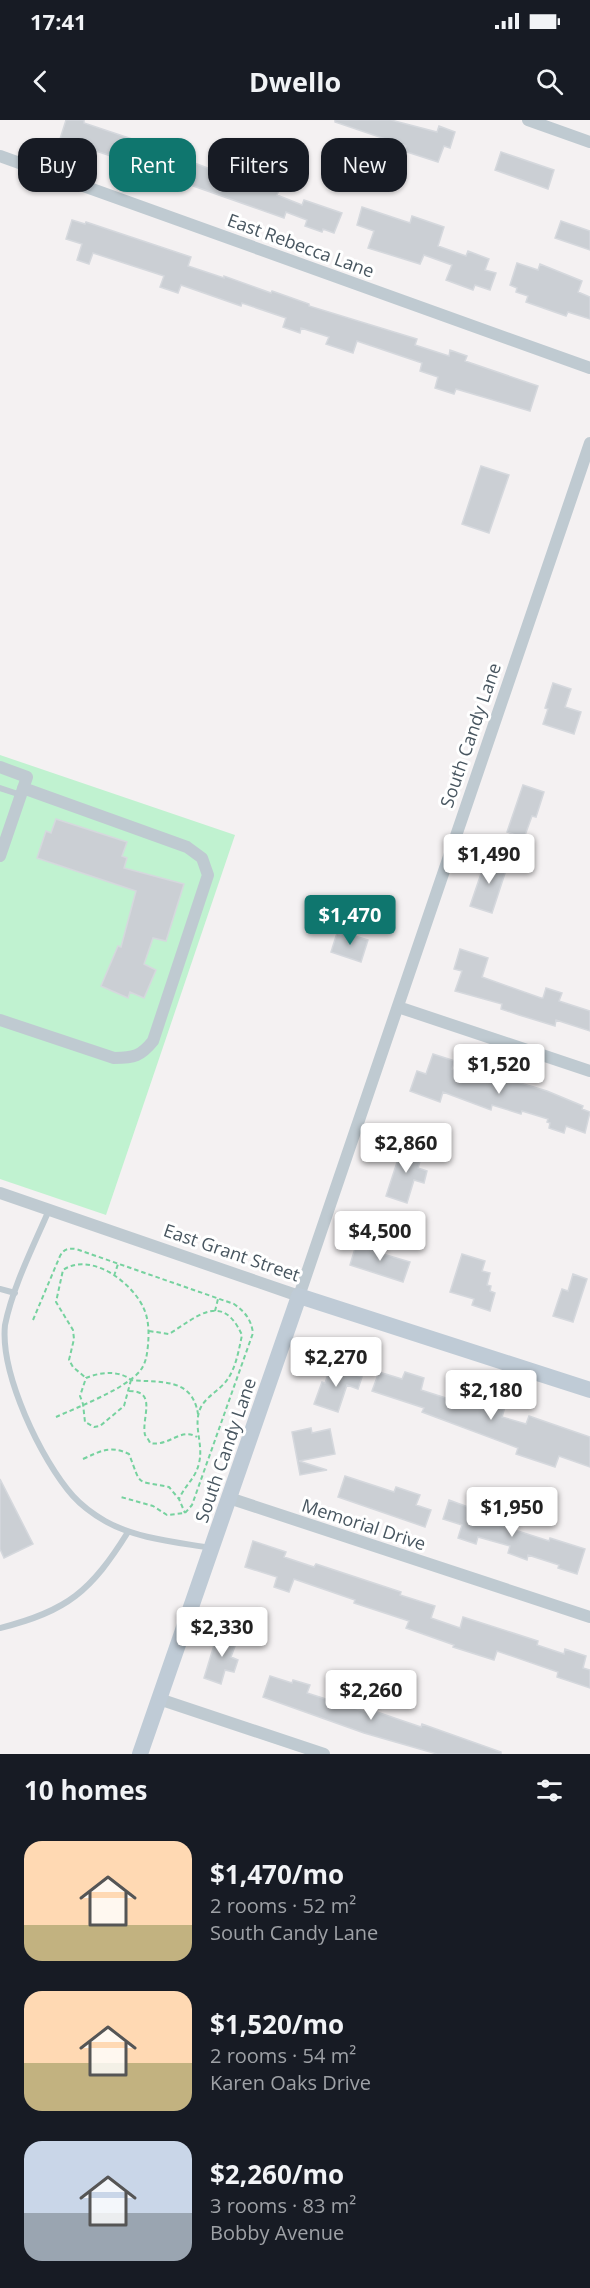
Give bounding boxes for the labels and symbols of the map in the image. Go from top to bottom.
street label: East Rebecca Lane [224,207,378,283]
street label: South Candy Lane [434,659,506,811]
pin: $1,490 [440,834,538,885]
pin: $1,470 [301,895,399,946]
pin: $1,520 [450,1044,548,1095]
pin: $2,860 [357,1123,455,1174]
pin: $4,500 [331,1211,429,1262]
street label: East Grant Street [161,1217,303,1287]
pin: $2,270 [287,1337,385,1388]
pin: $2,180 [442,1370,540,1421]
street label: South Candy Lane [189,1374,261,1526]
pin: $1,950 [463,1487,561,1538]
street label: Memorial Drive [299,1493,429,1555]
pin: $2,330 [173,1607,271,1658]
pin: $2,260 [322,1670,420,1721]

